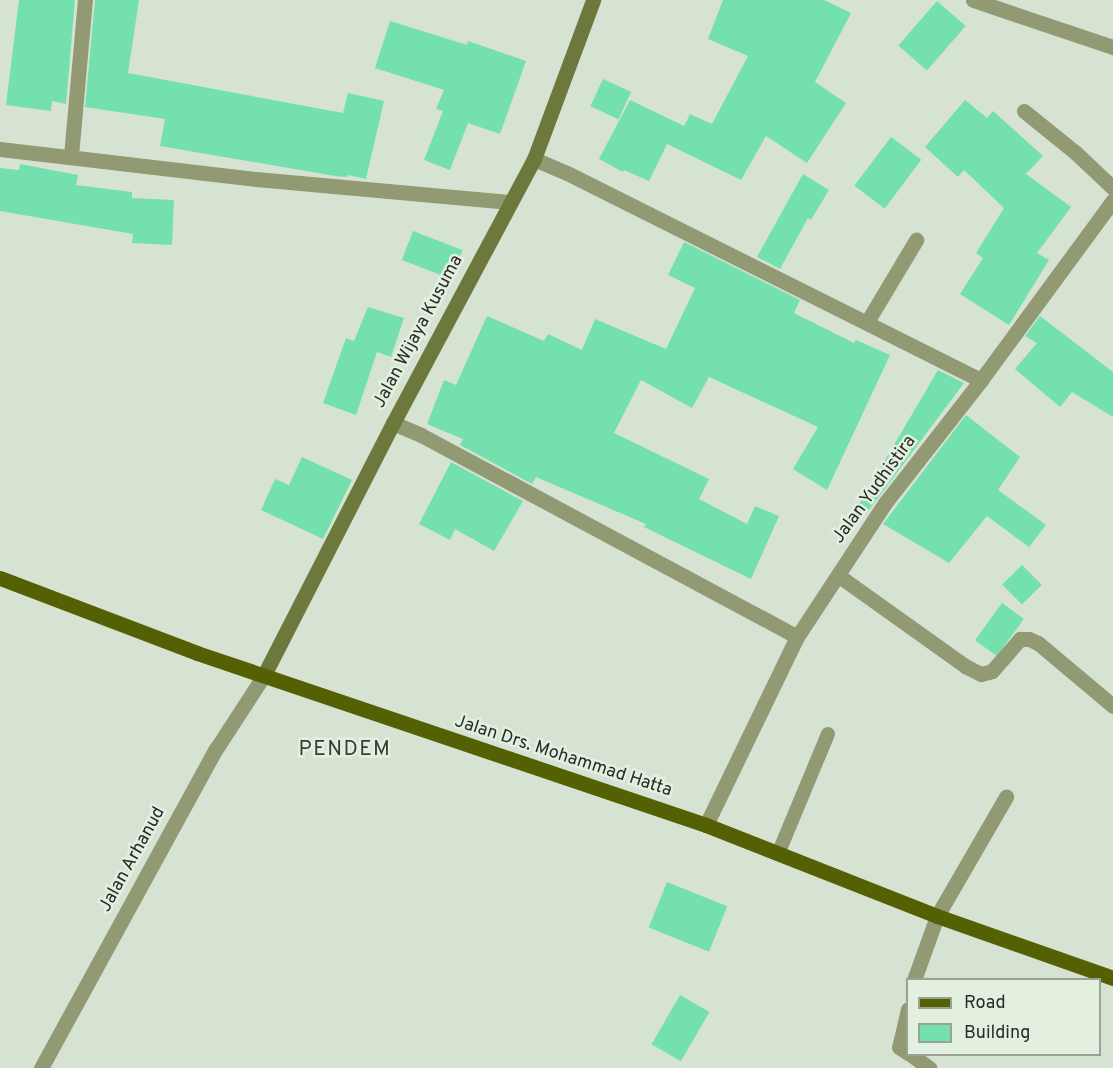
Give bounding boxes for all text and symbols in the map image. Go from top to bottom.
street label: Jalan Wijaya Kusuma [369,252,469,412]
street label: Jalan Yudhistira [828,432,922,548]
street label: Jalan Drs. Mohammad Hatta [452,712,674,802]
district label: PENDEM [298,737,392,763]
street label: Jalan Arhanud [95,803,171,917]
legend [906,978,1101,1056]
text: Road [964,992,1006,1015]
text: Building [964,1022,1030,1045]

